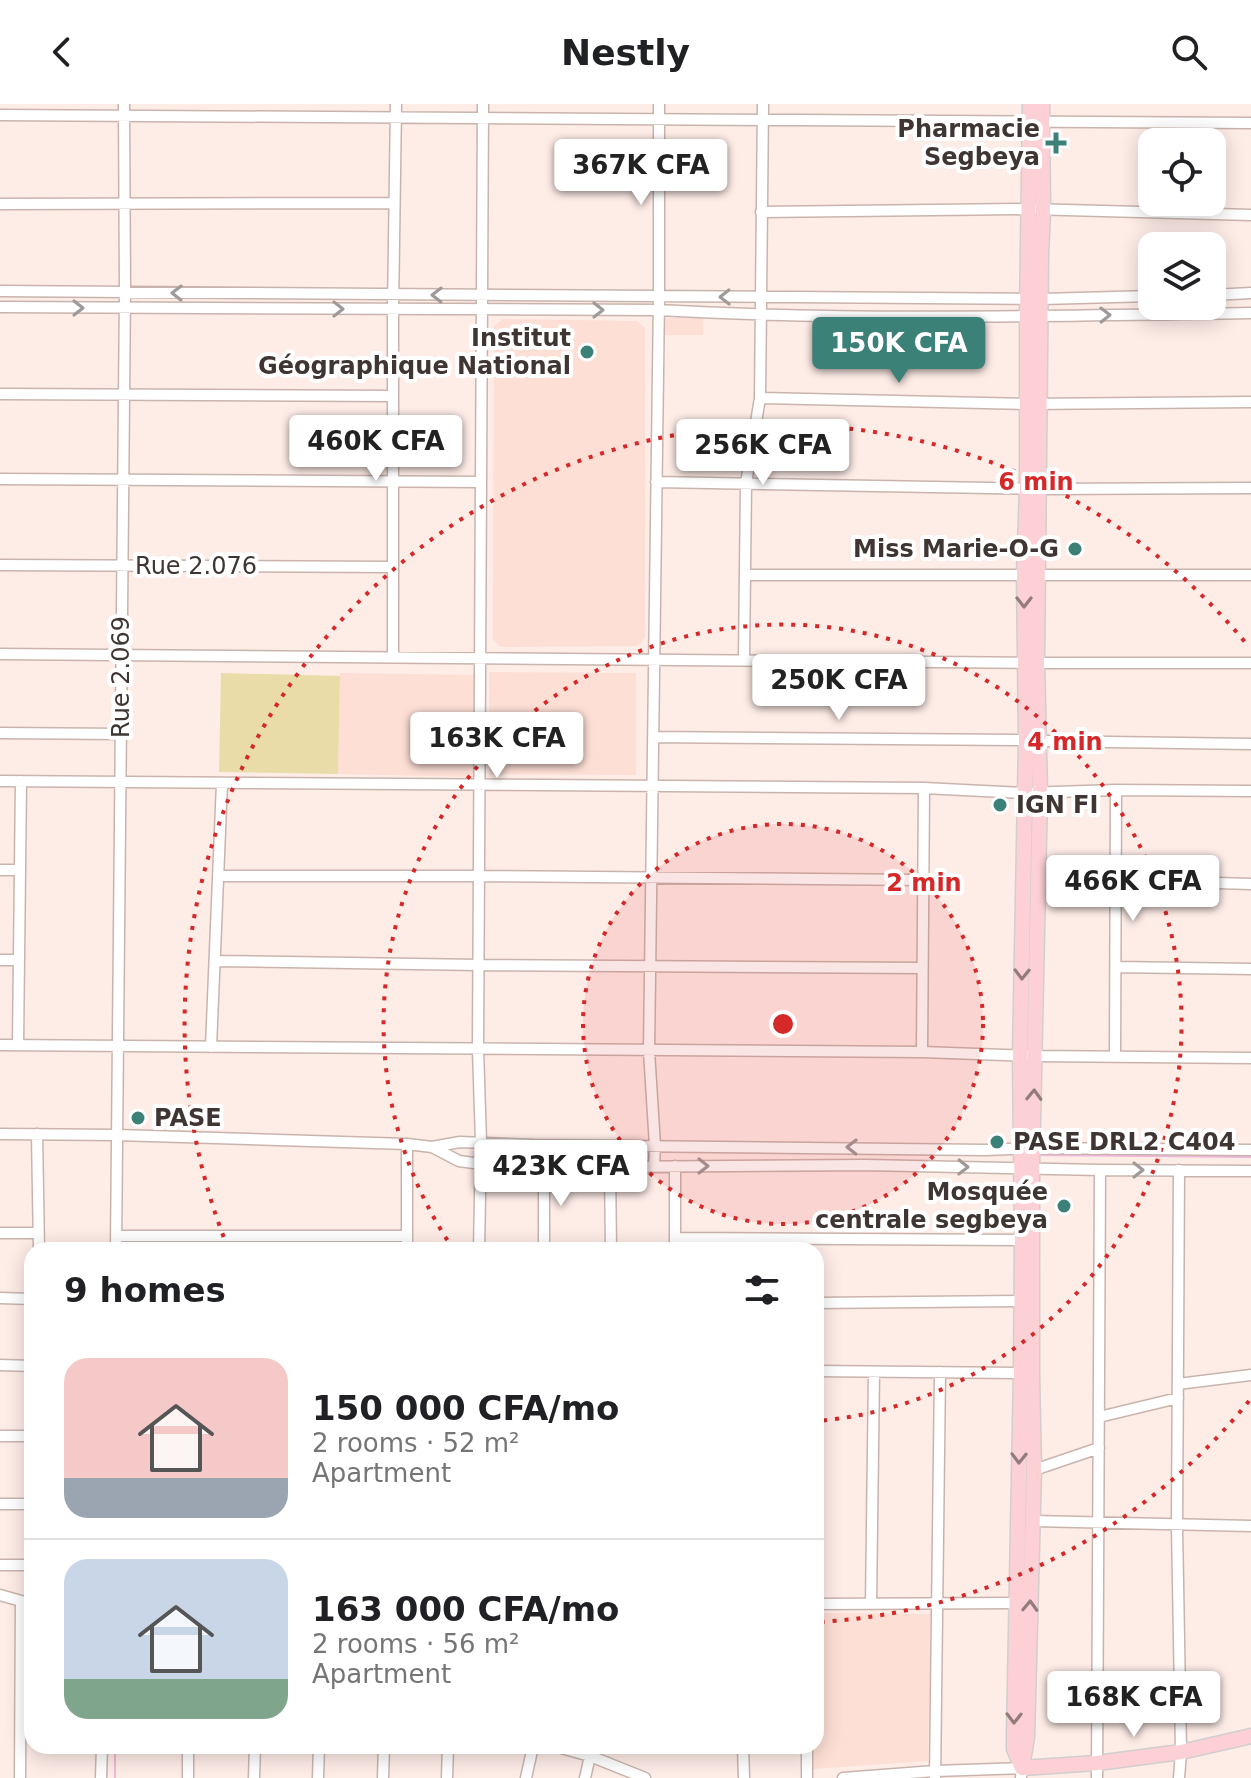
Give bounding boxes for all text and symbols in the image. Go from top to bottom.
icon: back [40,30,84,74]
icon: search [1167,30,1211,74]
text: Nestly [561,32,690,73]
place label: Pharmacie Segbeya [897,115,1040,171]
map controls [1138,128,1226,320]
button: locate [1138,128,1226,216]
marker: Pharmacie Segbeya [1047,134,1065,152]
pin: 367K CFA [558,139,724,207]
text: 367K CFA [572,150,710,180]
button: layers [1138,232,1226,320]
one-way arrow [170,284,183,302]
one-way arrow [430,286,443,304]
one-way arrow [718,288,731,305]
one-way arrow [72,299,85,317]
one-way arrow [332,300,345,318]
one-way arrow [592,301,605,319]
one-way arrow [1099,307,1112,324]
pin: 150K CFA [816,317,982,385]
place label: Institut Géographique National [258,324,571,380]
text: 150K CFA [830,328,968,358]
marker: Institut Géographique National [578,343,596,361]
pin: 460K CFA [293,415,459,483]
pin: 256K CFA [680,419,846,487]
text: 460K CFA [307,426,445,456]
text: 256K CFA [694,430,832,460]
text: 6 min [998,468,1074,496]
place label: Miss Marie-O-G [853,535,1059,563]
marker: Miss Marie-O-G [1066,540,1084,558]
street label: Rue 2.076 [135,552,257,580]
one-way arrow [1015,596,1033,609]
street label: Rue 2.069 [107,616,135,738]
pin: 250K CFA [756,654,922,722]
text: 250K CFA [770,665,908,695]
pin: 163K CFA [414,712,580,780]
text: 163K CFA [428,723,566,753]
text: 4 min [1027,728,1103,756]
place label: IGN FI [1016,791,1098,819]
marker: IGN FI [991,796,1009,814]
pin: 466K CFA [1050,855,1216,923]
text: 466K CFA [1064,866,1202,896]
text: 2 min [886,869,962,897]
one-way arrow [1013,968,1031,981]
centre of rings [769,1010,797,1038]
one-way arrow [1026,1088,1043,1101]
place label: PASE [154,1104,222,1132]
marker: PASE [129,1109,147,1127]
place label: PASE DRL2 C404 [1013,1128,1235,1156]
marker: PASE DRL2 C404 [988,1133,1006,1151]
one-way arrow [845,1139,858,1156]
pin: 423K CFA [478,1140,644,1208]
text: 423K CFA [492,1151,630,1181]
one-way arrow [697,1157,710,1175]
one-way arrow [957,1158,970,1176]
one-way arrow [1132,1161,1145,1179]
place label: Mosquée centrale segbeya [815,1178,1048,1234]
marker: Mosquée centrale segbeya [1055,1197,1073,1215]
icon: filters [740,1268,784,1312]
text: 9 homes [64,1270,226,1310]
text: 150 000 CFA/mo [312,1388,619,1428]
icon: home [128,1390,224,1486]
text: 2 rooms · 52 m² [312,1428,520,1458]
one-way arrow [1011,1452,1028,1465]
text: Apartment [312,1458,451,1488]
text: 163 000 CFA/mo [312,1589,619,1629]
icon: home [128,1591,224,1687]
one-way arrow [1021,1599,1039,1612]
text: 2 rooms · 56 m² [312,1629,520,1659]
text: Apartment [312,1659,451,1689]
pin: 168K CFA [1051,1671,1217,1739]
text: 168K CFA [1065,1682,1203,1712]
one-way arrow [1005,1712,1023,1725]

